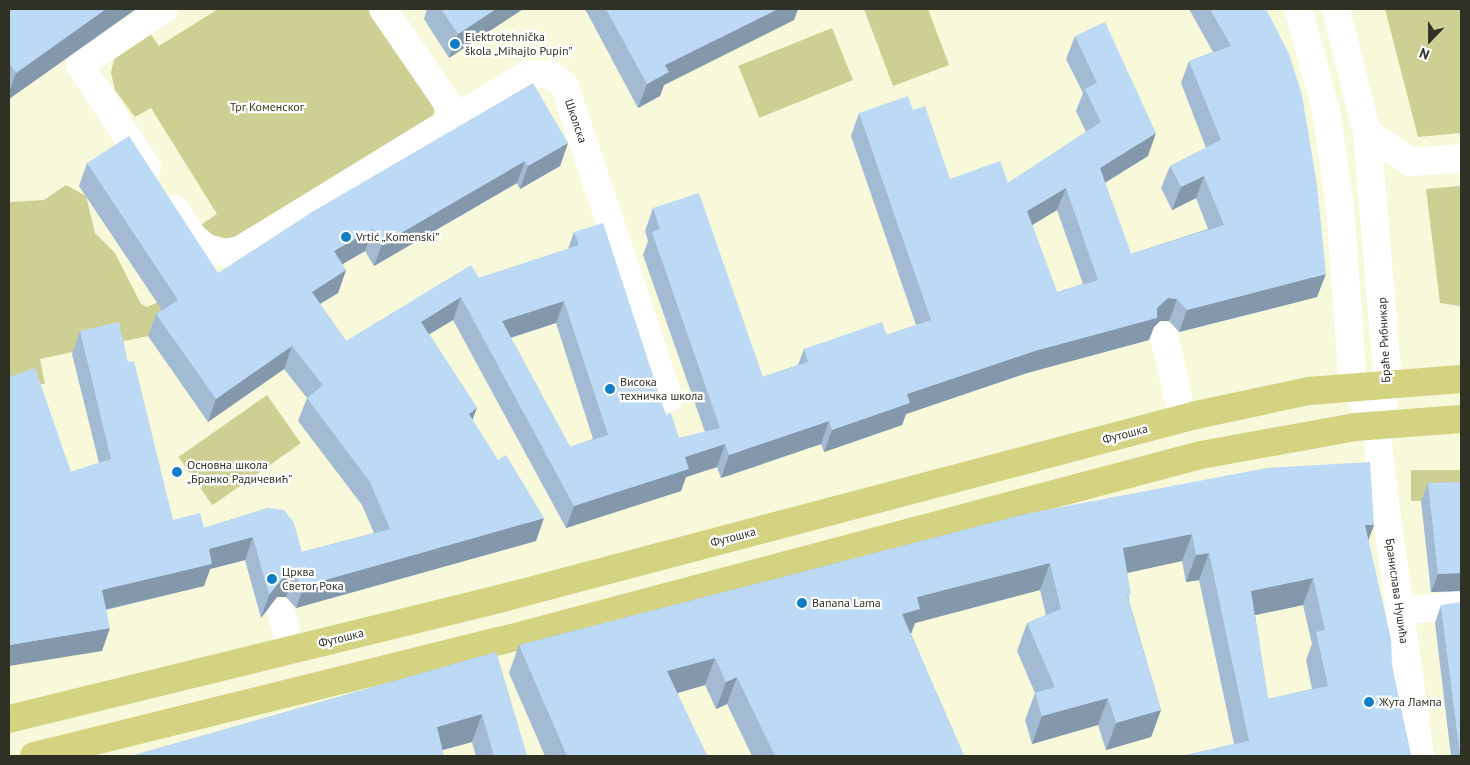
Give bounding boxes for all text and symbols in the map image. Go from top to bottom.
north arrow [1405,15,1455,65]
place label: Elektrotehnička škola „Mihajlo Pupin” [465,30,574,58]
marker: Elektrotehnička škola „Mihajlo Pupin” [449,38,461,50]
text: N [1417,44,1432,64]
street label: Школска [562,97,590,145]
park label: Трг Коменског [230,100,304,114]
place label: Vrtić „Komenski” [356,230,440,244]
marker: Vrtić „Komenski” [340,231,352,243]
street label: Браће Рибникар [1375,297,1393,383]
place label: Висока техничка школа [620,375,703,403]
marker: Висока техничка школа [604,383,616,395]
street label: Футошка [1101,421,1149,447]
place label: Основна школа „Бранко Радичевић” [187,458,292,486]
marker: Основна школа „Бранко Радичевић” [171,466,183,478]
street label: Футошка [709,524,757,550]
street label: Бранислава Нушића [1382,537,1412,645]
place label: Црква Светог Рока [282,565,344,593]
marker: Црква Светог Рока [266,573,278,585]
place label: Banana Lama [812,596,881,610]
marker: Banana Lama [796,597,808,609]
street label: Футошка [317,625,365,651]
place label: Жута Лампа [1379,695,1442,709]
marker: Жута Лампа [1363,696,1375,708]

